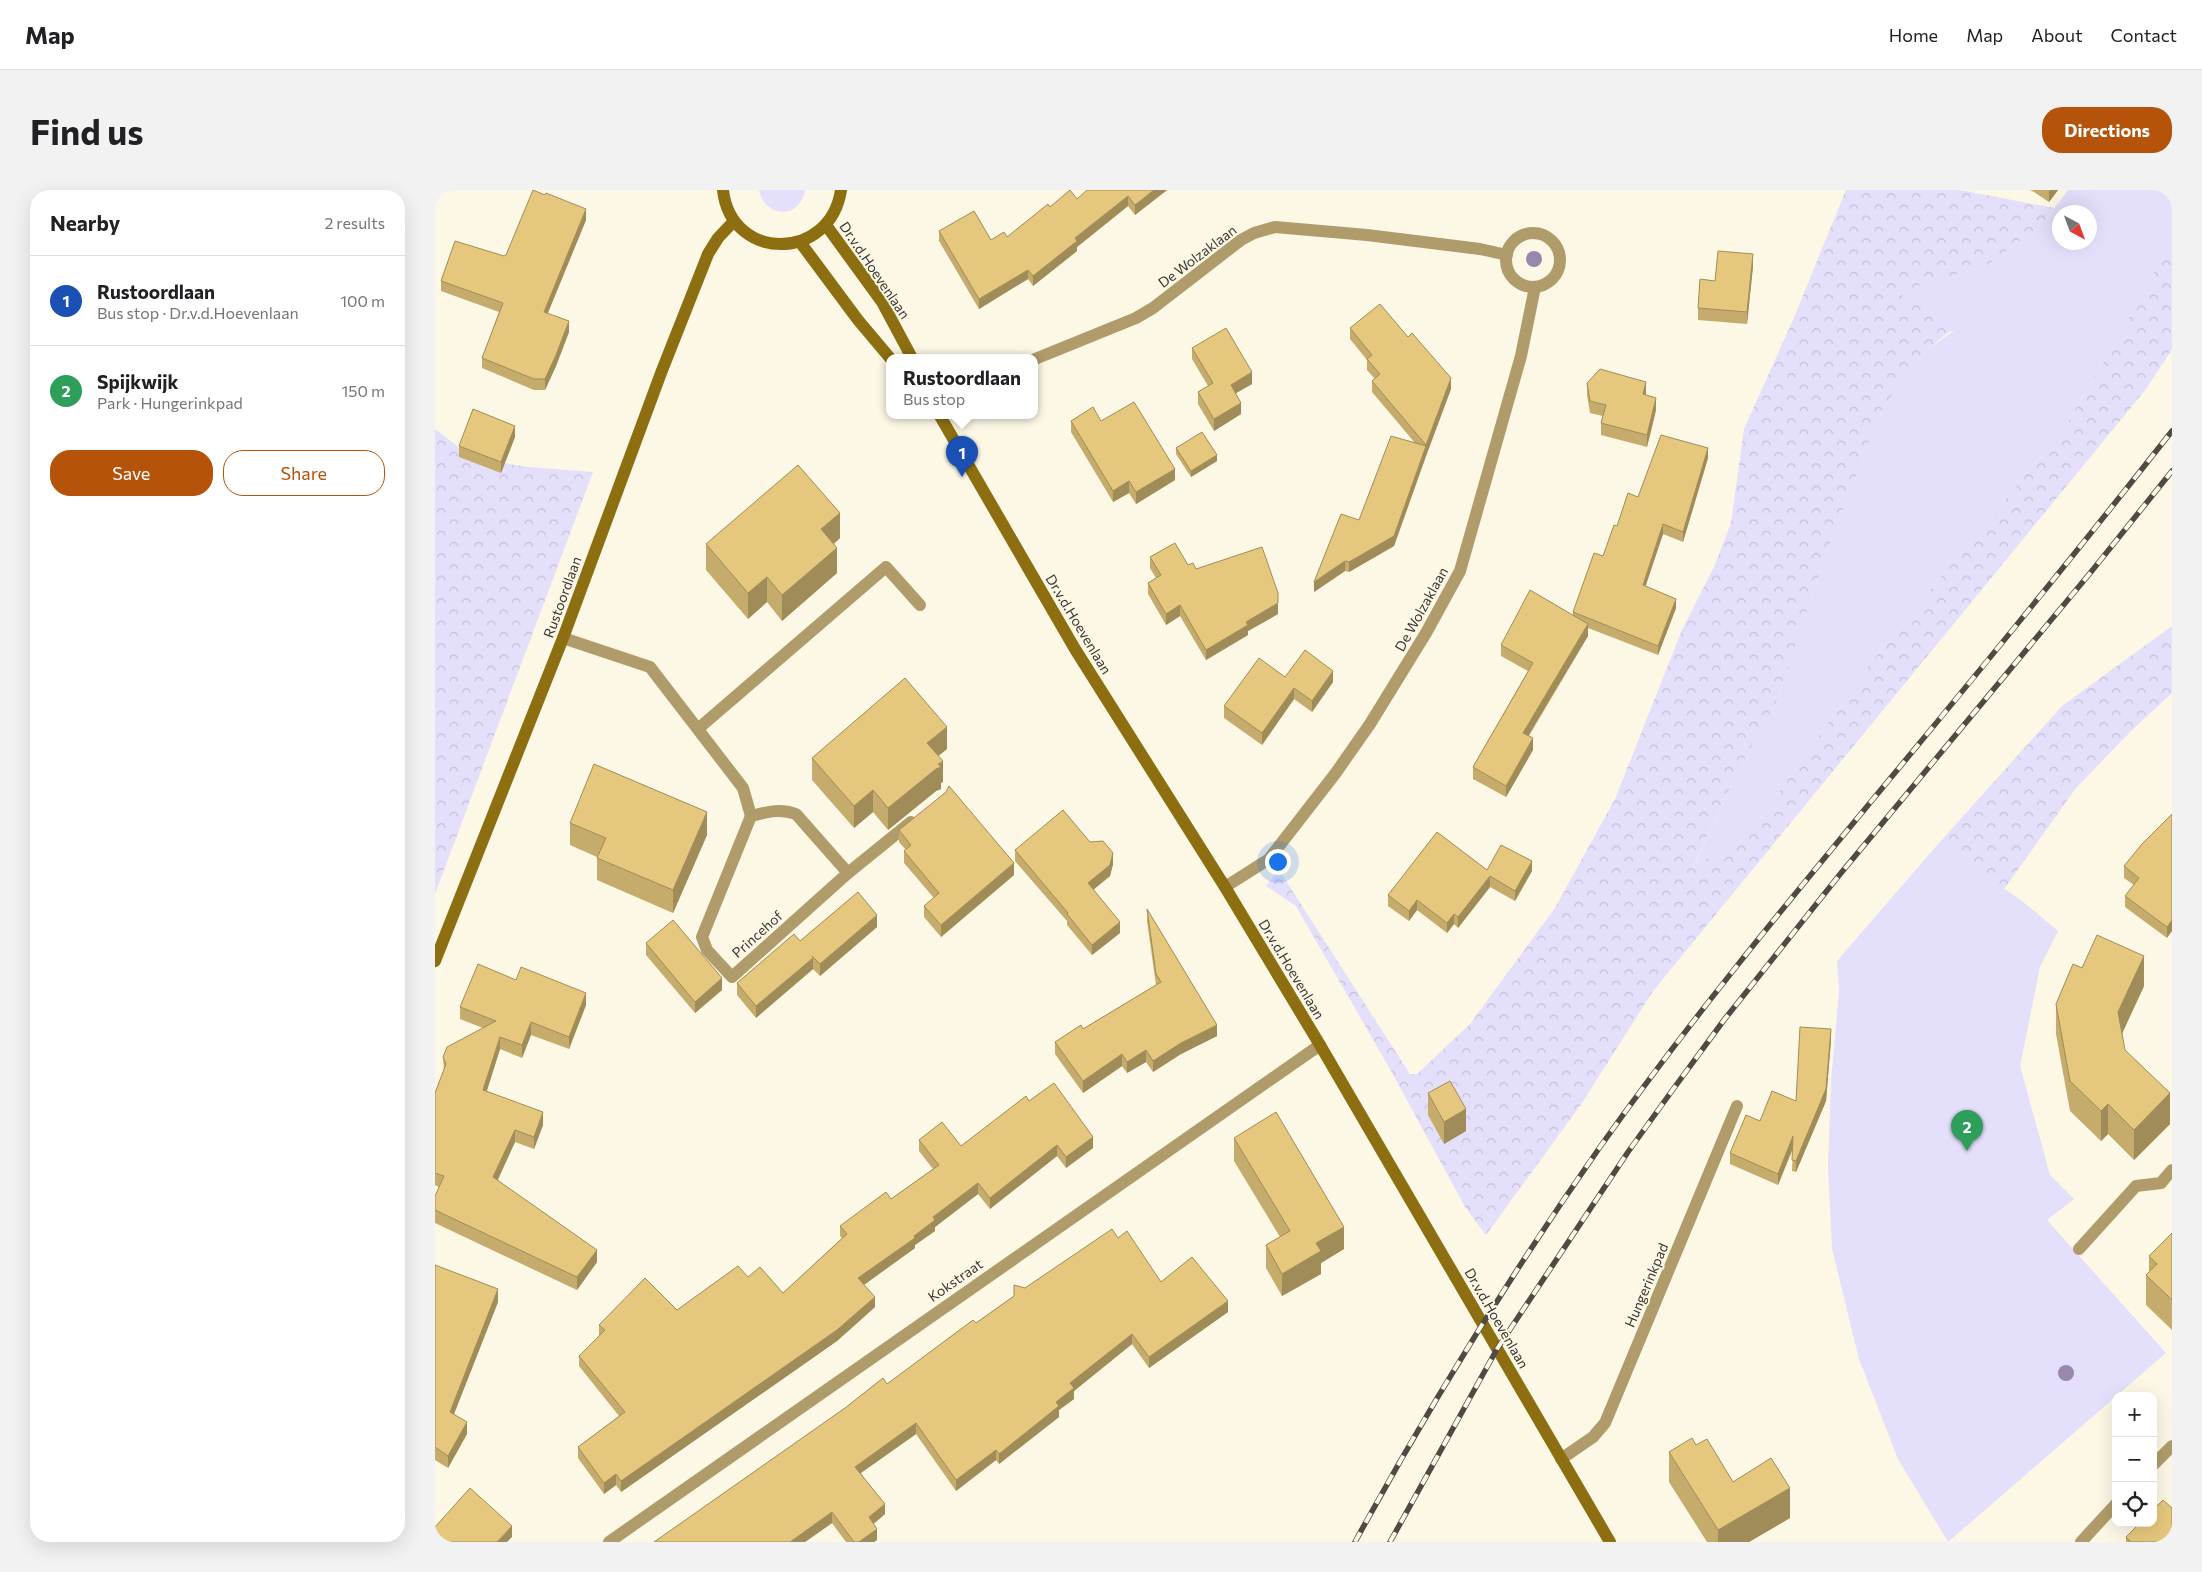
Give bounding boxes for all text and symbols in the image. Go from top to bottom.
text: Map [25,20,75,49]
text: Home [1889,24,1938,46]
text: Map [1966,24,2003,46]
text: About [2031,24,2083,46]
text: Contact [2111,24,2177,46]
button: Directions [2042,107,2172,153]
text: Find us [30,109,144,152]
north arrow [2052,205,2097,250]
text: Nearby [50,210,120,235]
text: 2 results [324,213,385,232]
street label: Dr.v.d.Hoevenlaan [836,218,914,322]
street label: De Wolzaklaan [1154,221,1240,291]
text: Rustoordlaan [97,280,215,303]
text: 1 [62,291,70,310]
text: 100 m [340,291,385,310]
text: Bus stop · Dr.v.d.Hoevenlaan [97,303,299,322]
popup [886,354,1038,419]
text: Rustoordlaan [903,366,1021,389]
text: Spijkwijk [97,370,178,393]
text: 2 [61,381,71,400]
text: 150 m [342,381,385,400]
text: Bus stop [903,389,965,408]
text: Park · Hungerinkpad [97,393,243,412]
pin: 1 [946,436,978,477]
button: Save [50,450,213,496]
button: Share [223,450,385,496]
street label: Rustoordlaan [539,554,585,640]
street label: De Wolzaklaan [1391,564,1451,654]
street label: Dr.v.d.Hoevenlaan [1043,571,1115,677]
your location [1265,849,1291,875]
street label: Princehof [728,907,786,961]
street label: Dr.v.d.Hoevenlaan [1256,916,1328,1022]
pin: 2 [1951,1110,1983,1151]
street label: Hungerinkpad [1621,1240,1671,1330]
street label: Kokstraat [924,1255,986,1305]
street label: Dr.v.d.Hoevenlaan [1461,1265,1533,1371]
map controls [2112,1392,2157,1527]
button: + [2112,1392,2157,1437]
button: − [2112,1437,2157,1482]
button: locate [2112,1482,2157,1527]

